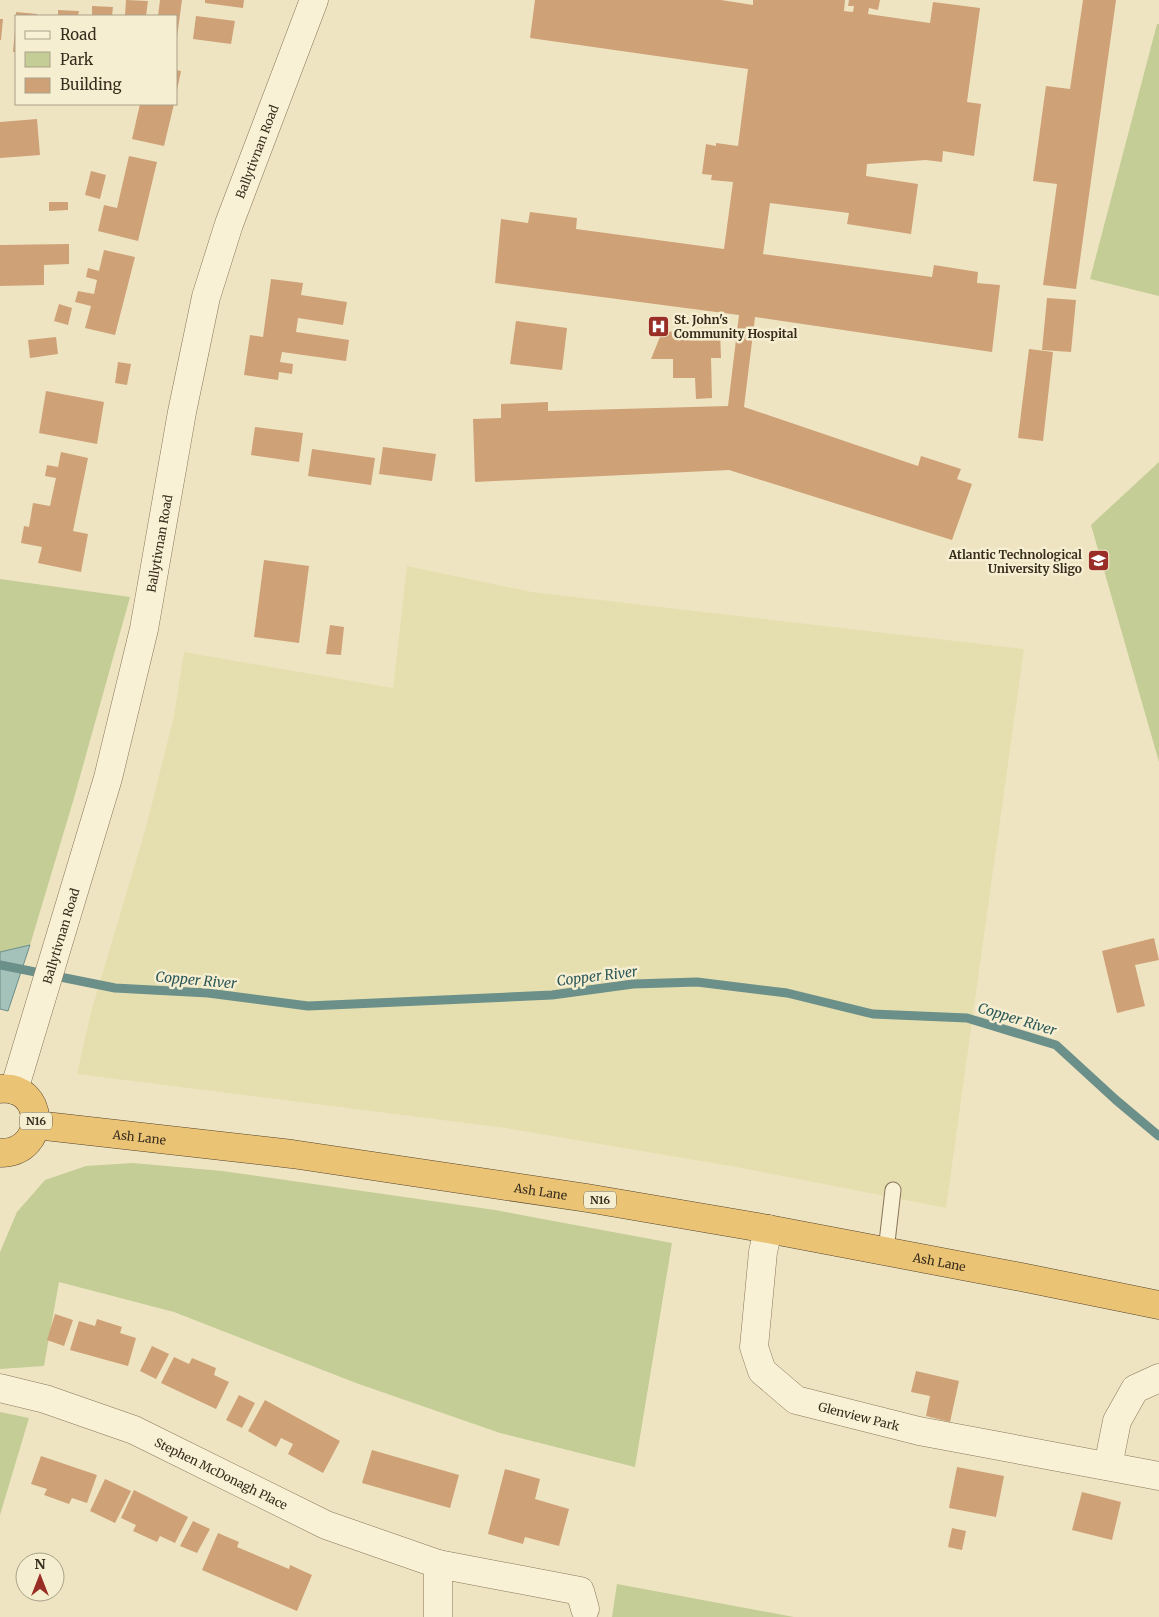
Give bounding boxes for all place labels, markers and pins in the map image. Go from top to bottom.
place label: St. John's Community Hospital [674,312,797,341]
hospital icon: St. John's Community Hospital [646,314,670,338]
place label: Atlantic Technological University Sligo [948,547,1082,576]
school or university icon: Atlantic Technological University Sligo [1086,549,1110,573]

